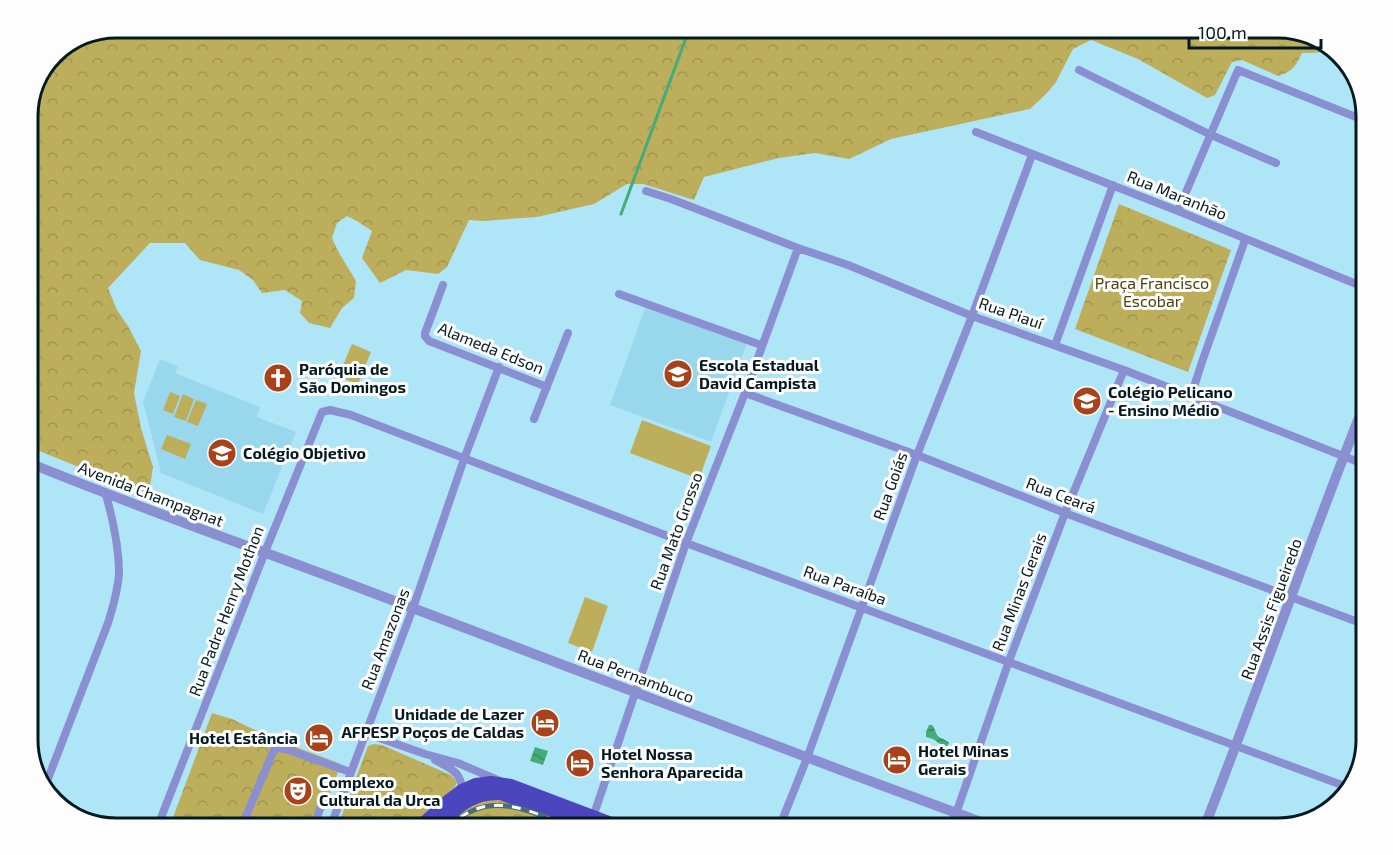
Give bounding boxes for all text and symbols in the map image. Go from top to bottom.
scale bar [1189,12,1321,50]
text: 100 m [1198,21,1247,43]
street label: Rua Maranhão [1125,166,1230,223]
park label: Praça Francisco Escobar [1095,273,1209,310]
street label: Rua Piauí [977,293,1047,333]
street label: Alameda Edson [436,318,547,377]
place label: Escola Estadual David Campista [699,355,820,392]
school or university icon: Escola Estadual David Campista [662,358,694,390]
place label: Paróquia de São Domingos [299,359,406,396]
church icon: Paróquia de São Domingos [262,362,294,394]
place label: Colégio Pelicano - Ensino Médio [1108,382,1233,419]
school or university icon: Colégio Pelicano - Ensino Médio [1071,385,1103,417]
school or university icon: Colégio Objetivo [206,437,238,469]
place label: Colégio Objetivo [243,443,366,462]
street label: Rua Goiás [868,449,911,523]
street label: Avenida Champagnat [76,457,226,530]
street label: Rua Mato Grosso [645,469,706,592]
street label: Rua Ceará [1024,473,1099,516]
street label: Rua Padre Henry Mothon [184,523,267,699]
street label: Rua Minas Gerais [987,530,1050,654]
street label: Rua Assis Figueiredo [1236,536,1305,682]
street label: Rua Paraíba [801,561,889,608]
street label: Rua Amazonas [356,585,413,692]
street label: Rua Pernambuco [575,645,697,706]
place label: Unidade de Lazer AFPESP Poços de Caldas [341,704,524,743]
hotel icon: Unidade de Lazer AFPESP Poços de Caldas [529,707,561,739]
hotel icon: Hotel Estância [303,722,335,754]
place label: Hotel Estância [189,728,298,747]
place label: Hotel Minas Gerais [918,741,1009,778]
place label: Hotel Nossa Senhora Aparecida [601,744,743,781]
hotel icon: Hotel Minas Gerais [881,744,913,776]
hotel icon: Hotel Nossa Senhora Aparecida [564,747,596,779]
place label: Complexo Cultural da Urca [319,772,440,809]
theatre icon: Complexo Cultural da Urca [282,775,314,807]

